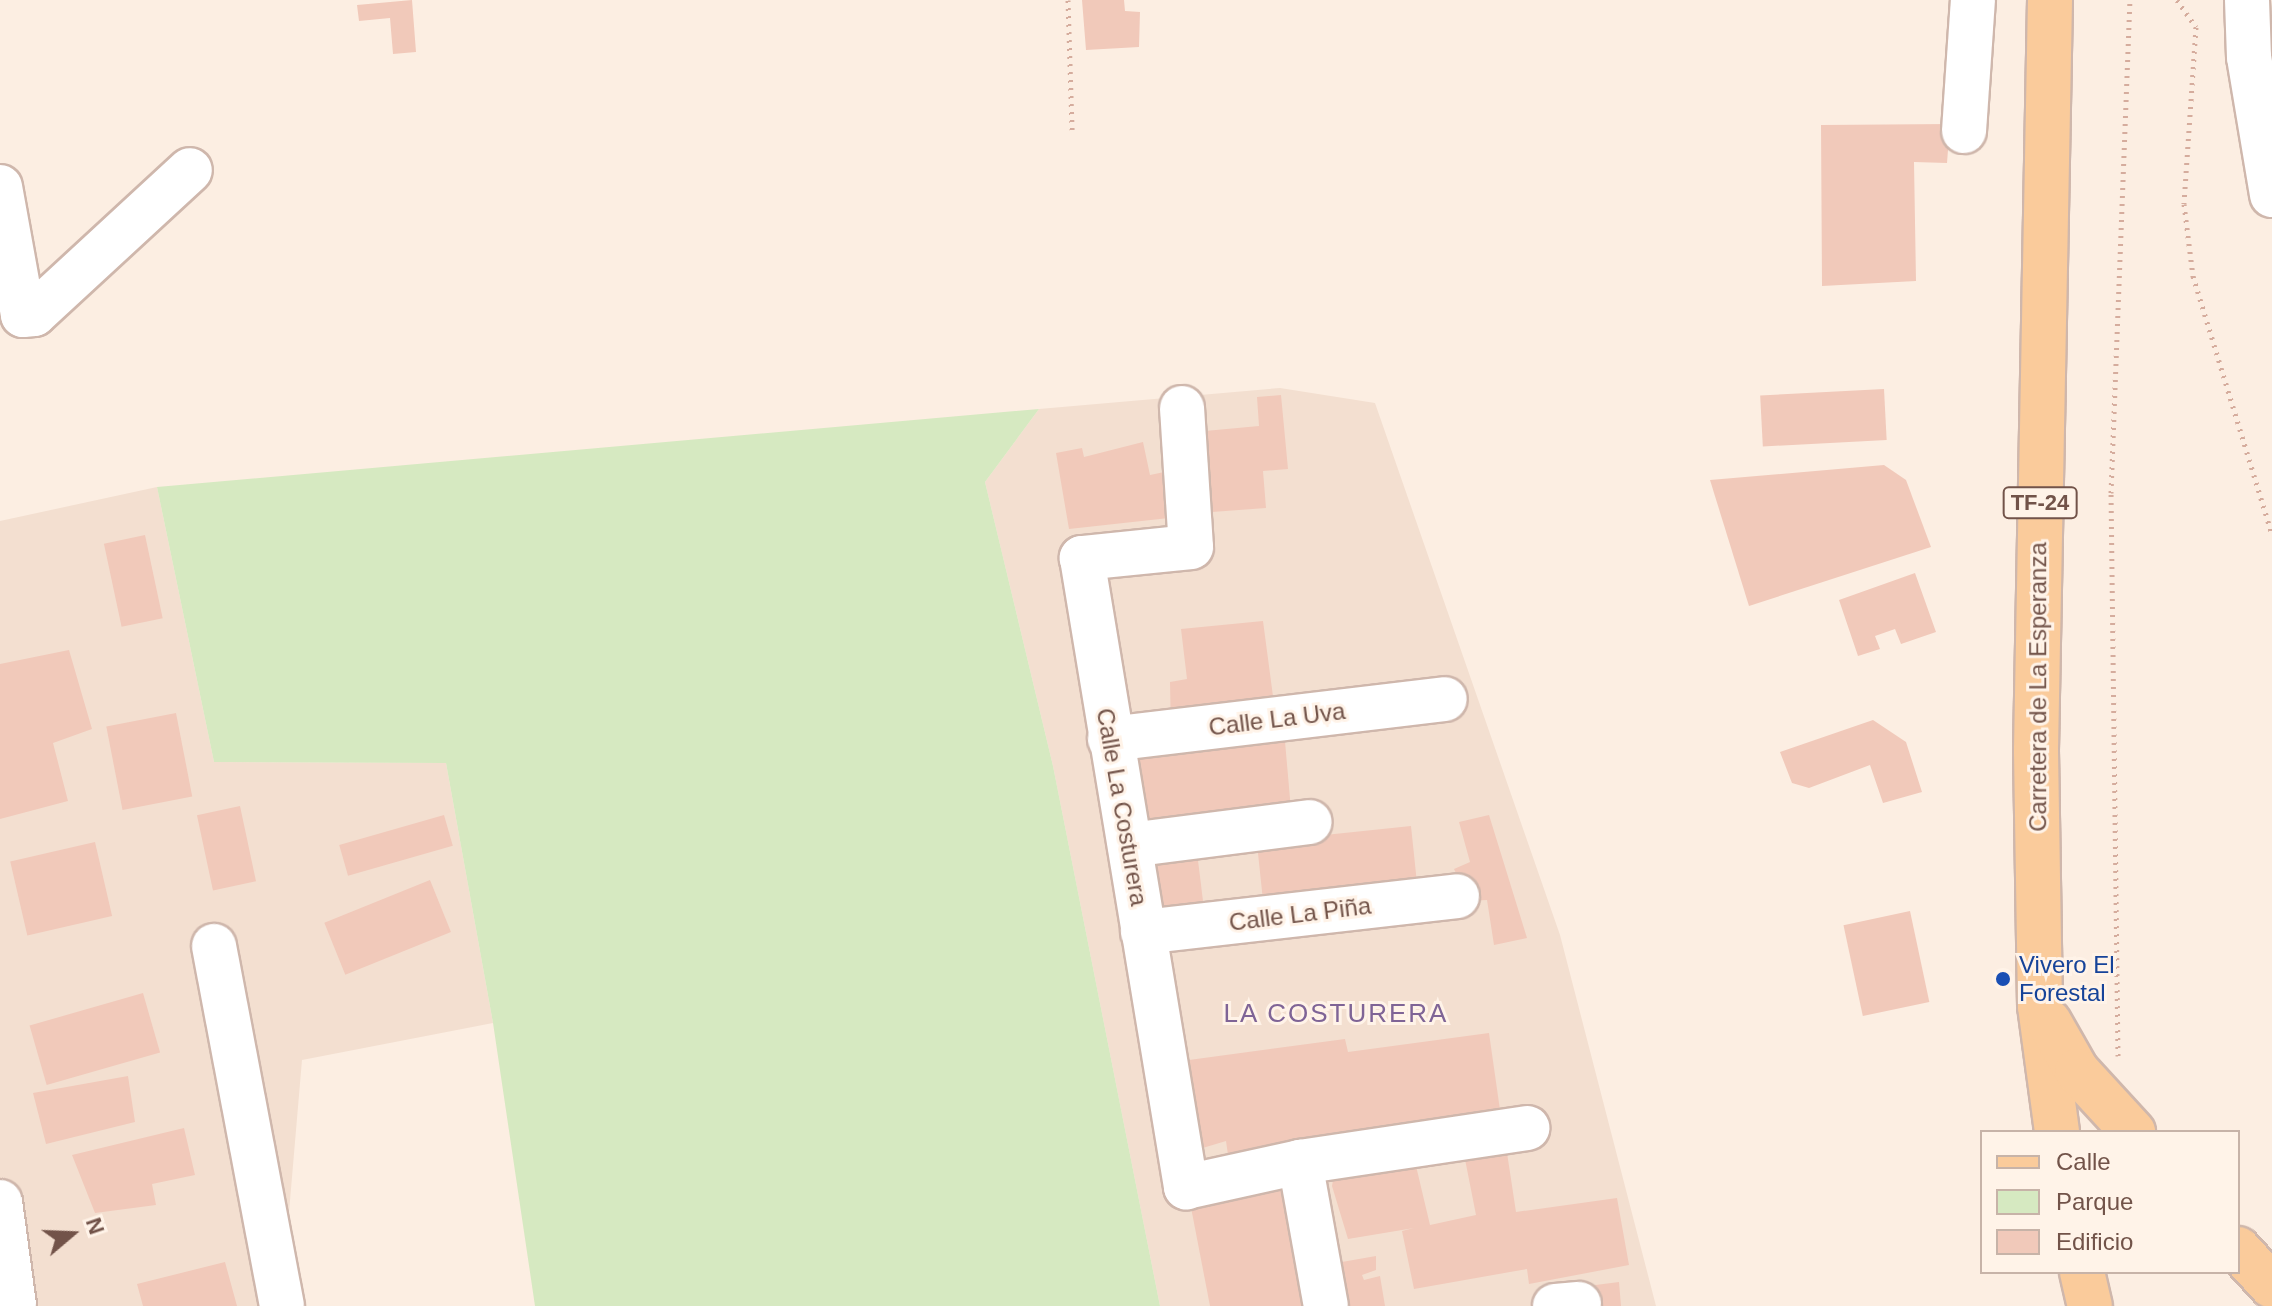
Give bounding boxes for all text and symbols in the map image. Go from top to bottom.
road number: TF-24 [2002,485,2078,521]
street label: Carretera de La Esperanza [2024,542,2052,832]
street label: Calle La Uva [1207,696,1347,742]
street label: Calle La Costurera [1090,706,1154,908]
street label: Calle La Piña [1227,891,1373,937]
place label: Vivero El Forestal [2019,951,2115,1007]
marker: Vivero El Forestal [1994,970,2012,988]
district label: LA COSTURERA [1223,998,1449,1030]
legend [1980,1130,2240,1274]
text: Calle [2056,1148,2111,1175]
text: Parque [2056,1188,2133,1215]
north arrow [32,1194,112,1274]
text: N [81,1214,110,1238]
text: Edificio [2056,1228,2133,1255]

